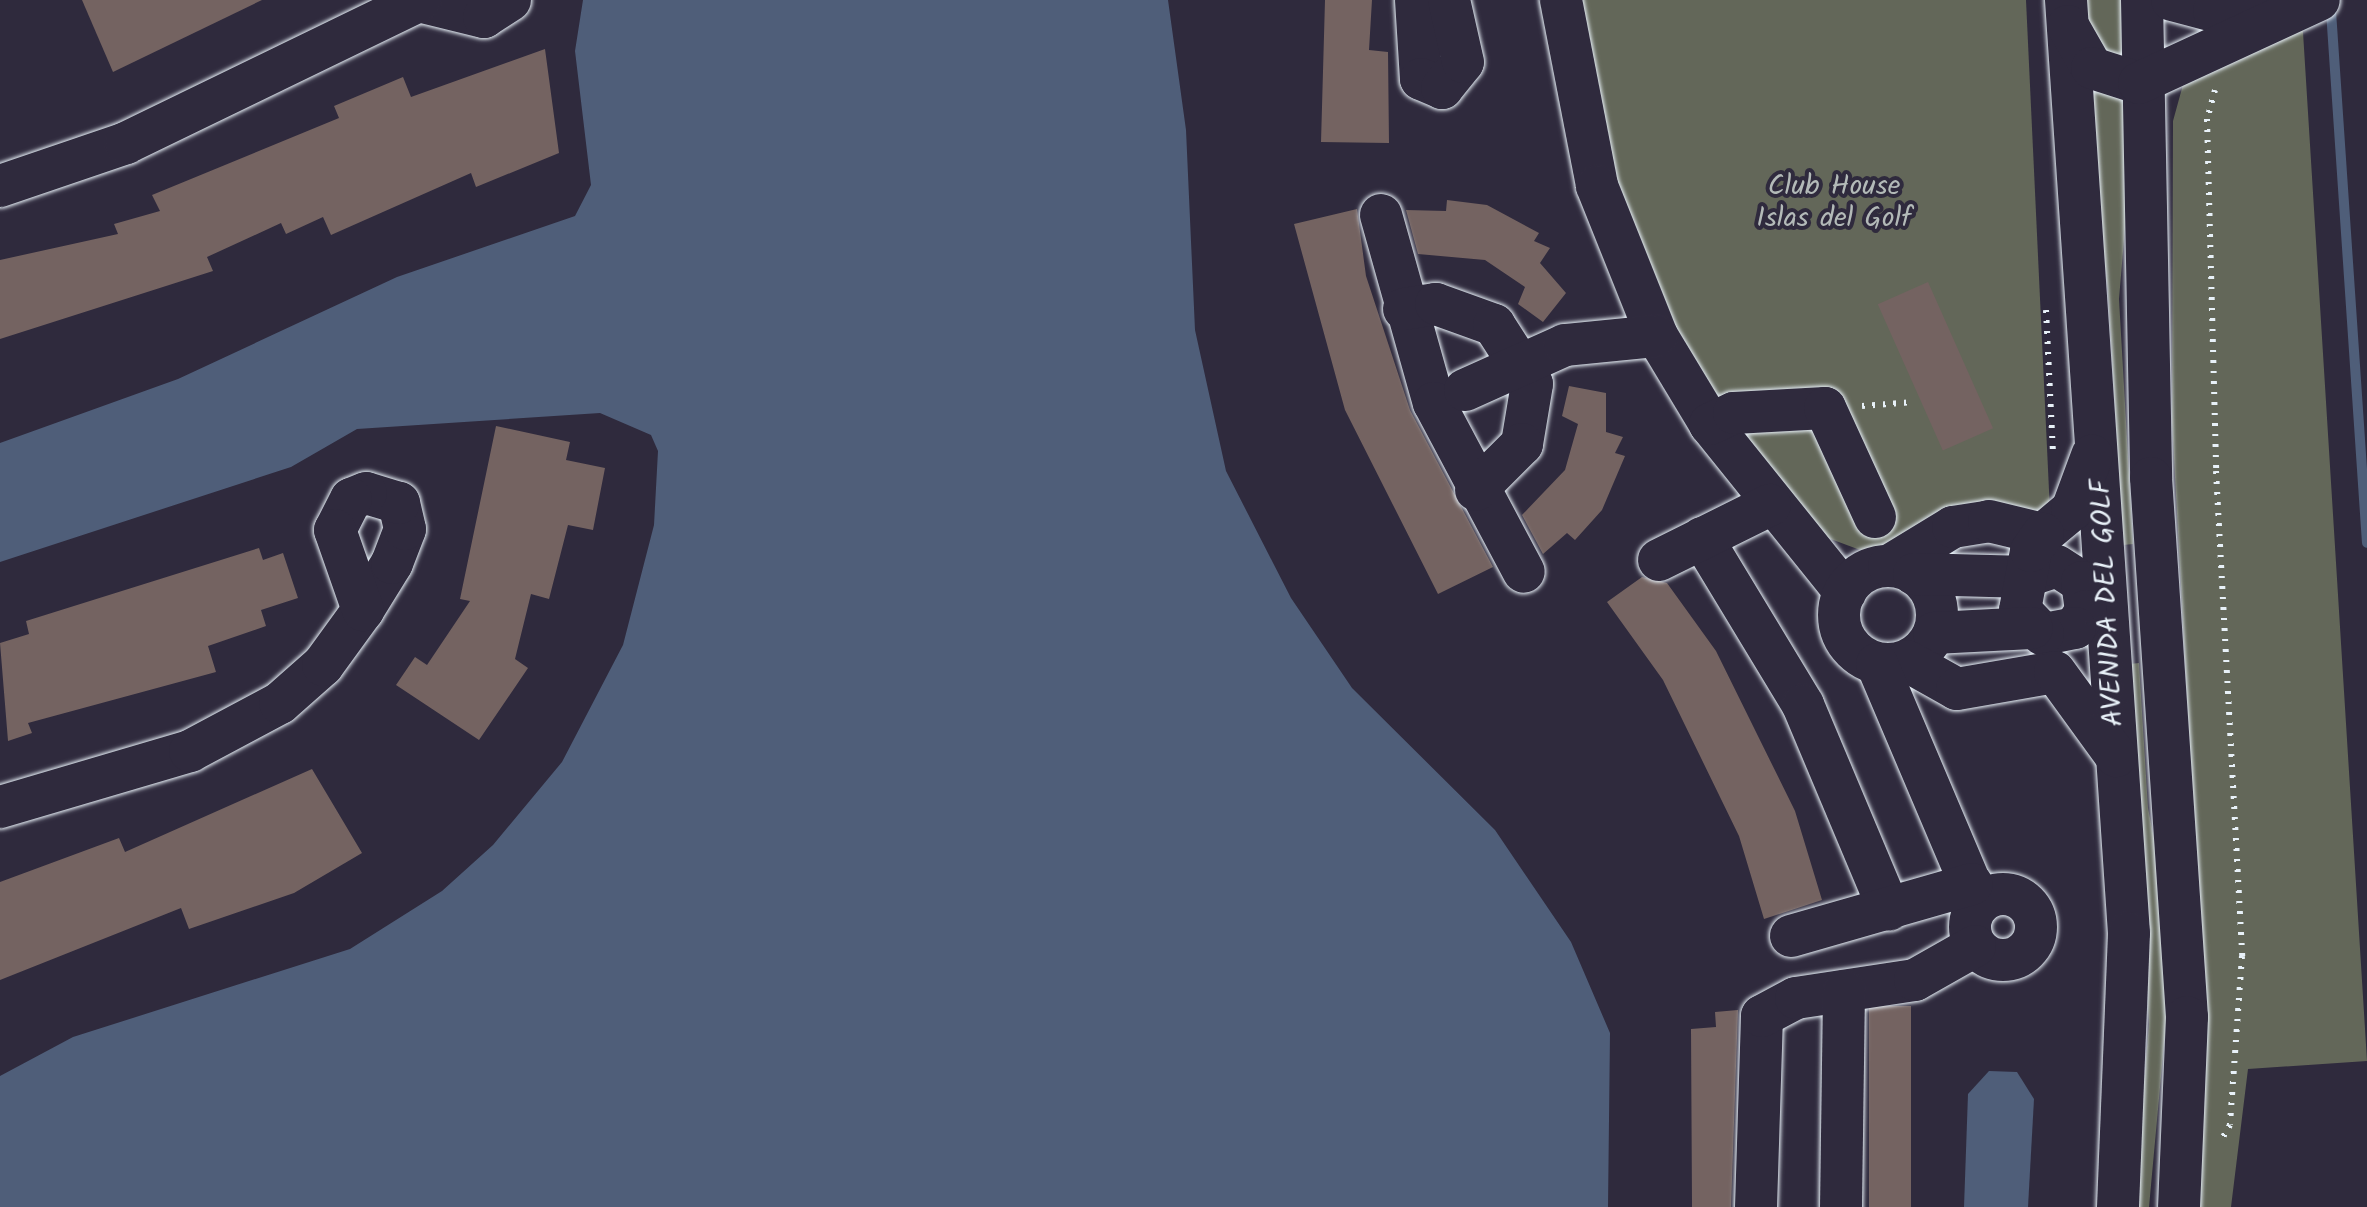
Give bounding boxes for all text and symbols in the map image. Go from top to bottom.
park label: Club House Islas del Golf [1756,170,1912,236]
street label: AVENIDA DEL GOLF [2085,479,2131,727]

